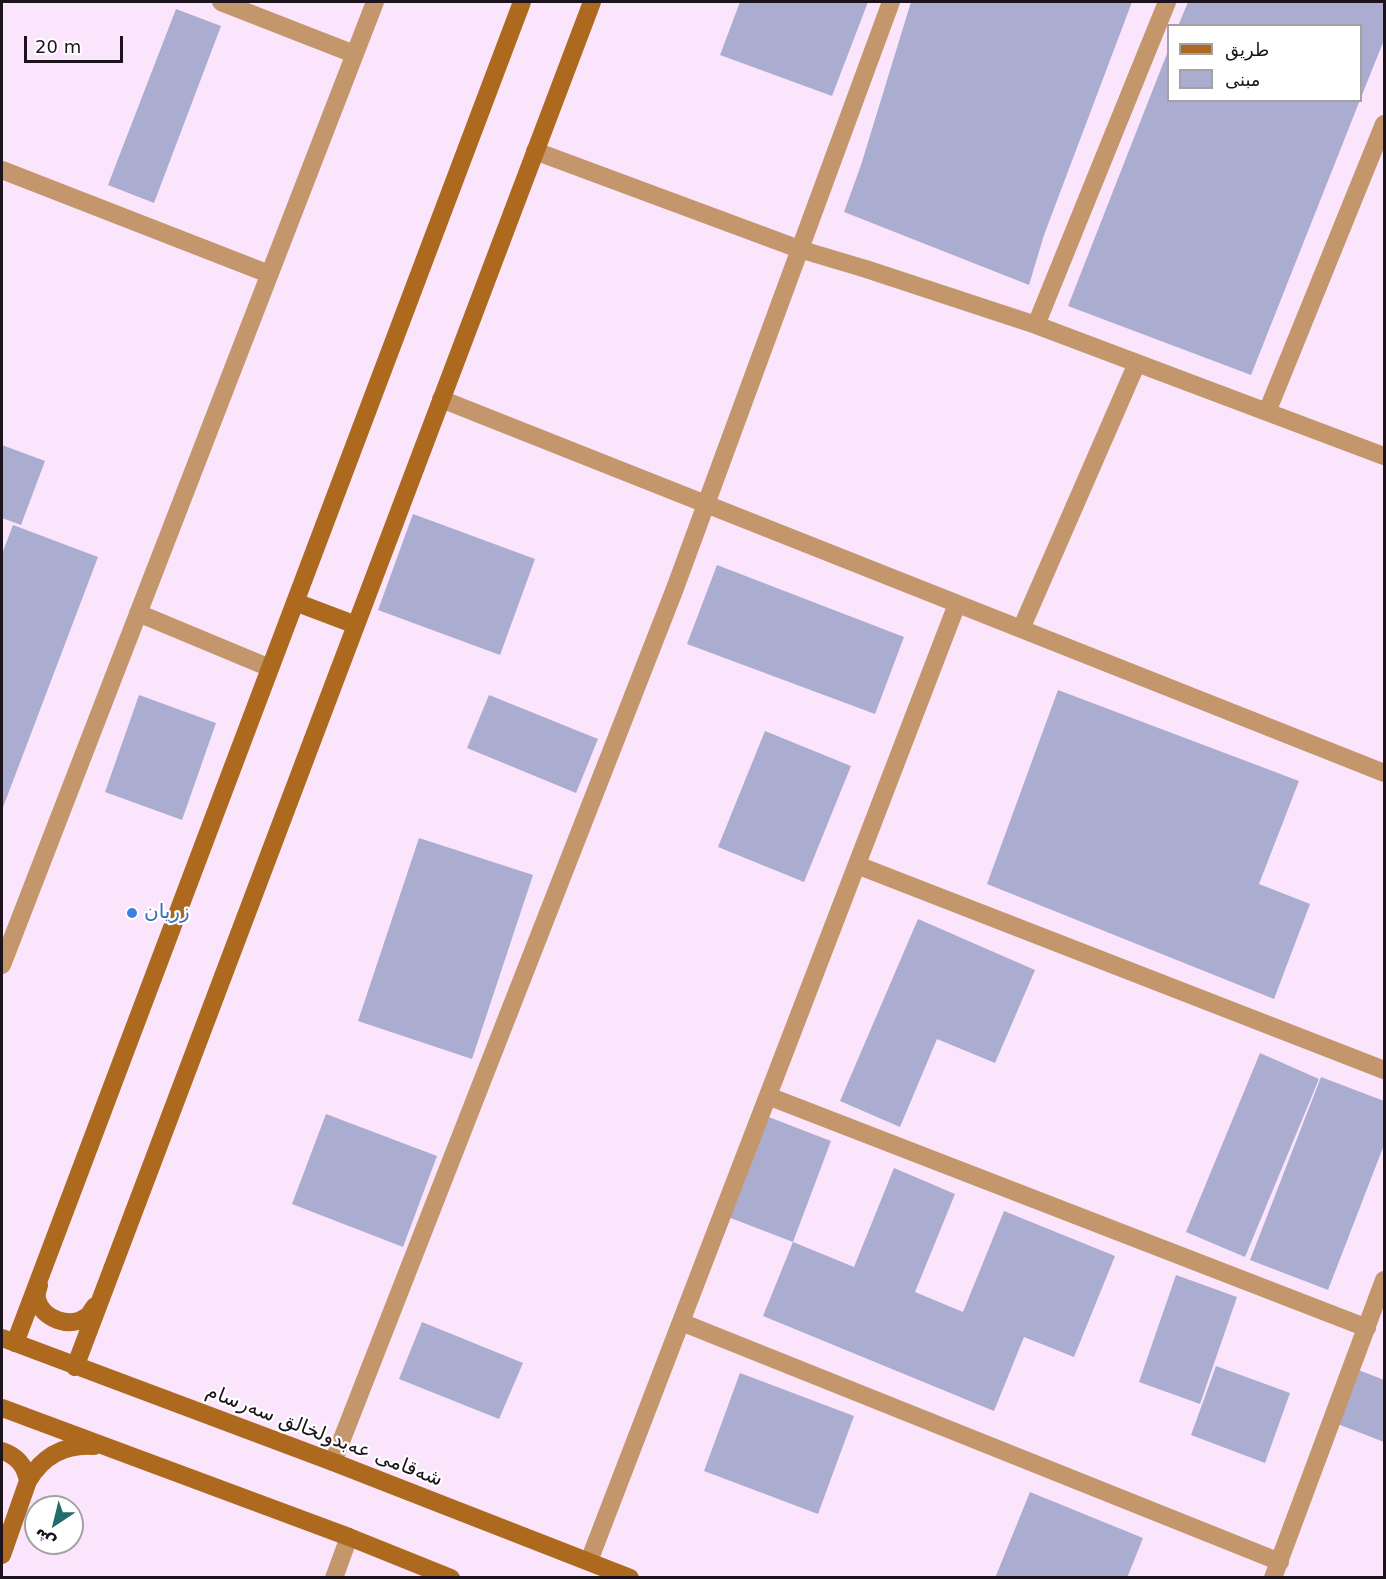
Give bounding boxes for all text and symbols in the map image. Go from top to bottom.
scale bar [27,24,126,62]
legend [1167,24,1362,102]
text: 20 m [35,36,81,57]
text: طريق [1225,39,1269,60]
text: مبنى [1225,69,1261,90]
place label: زریان [144,901,190,925]
marker: زریان [125,906,139,920]
street label: شەقامی عەبدولخالق سەرسام [202,1380,446,1492]
north arrow [24,1495,84,1555]
text: ش [30,1524,59,1553]

